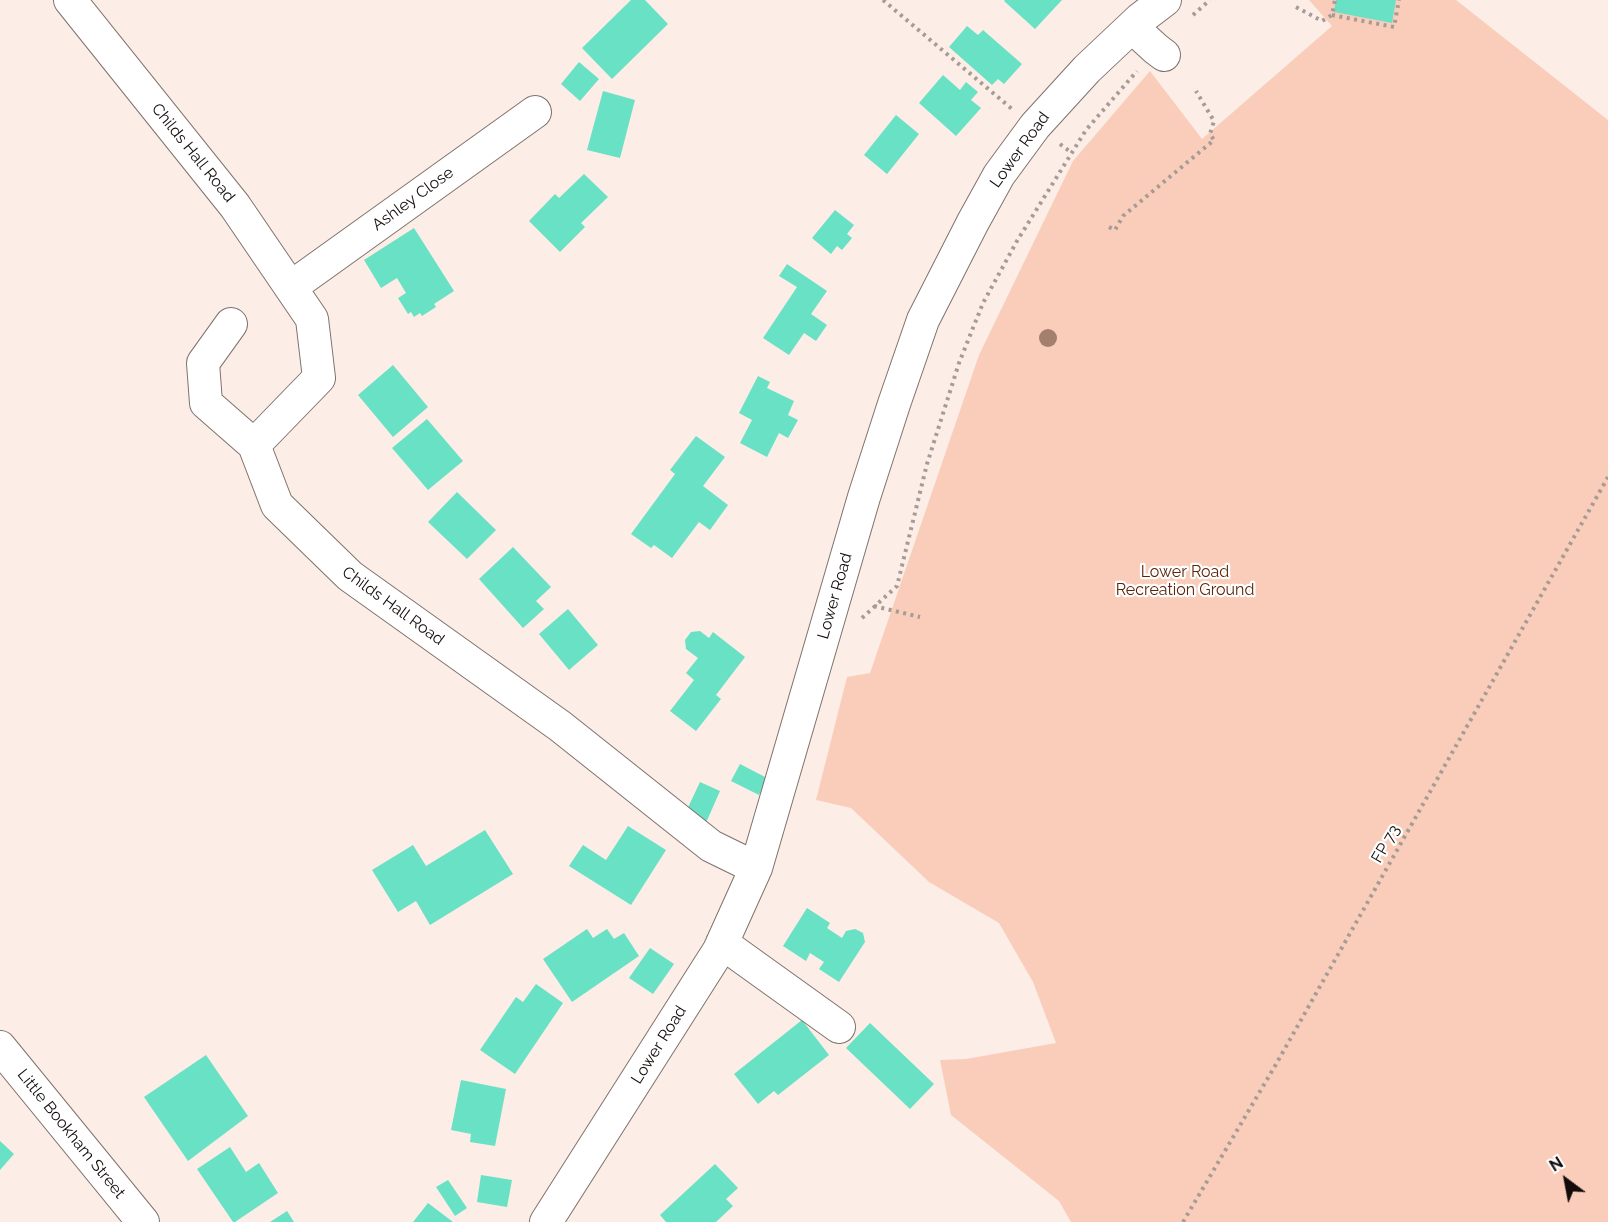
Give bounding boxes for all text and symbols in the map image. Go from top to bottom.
street label: Childs Hall Road [147,100,239,206]
street label: Lower Road [986,109,1054,191]
street label: Ashley Close [369,163,457,235]
street label: Lower Road [814,551,856,641]
park label: Lower Road Recreation Ground [1116,562,1254,600]
street label: Childs Hall Road [338,563,448,649]
street label: FP 73 [1368,822,1404,866]
street label: Lower Road [627,1002,691,1088]
street label: Little Bookham Street [13,1066,129,1202]
north arrow [1536,1150,1596,1210]
text: N [1546,1153,1566,1176]

